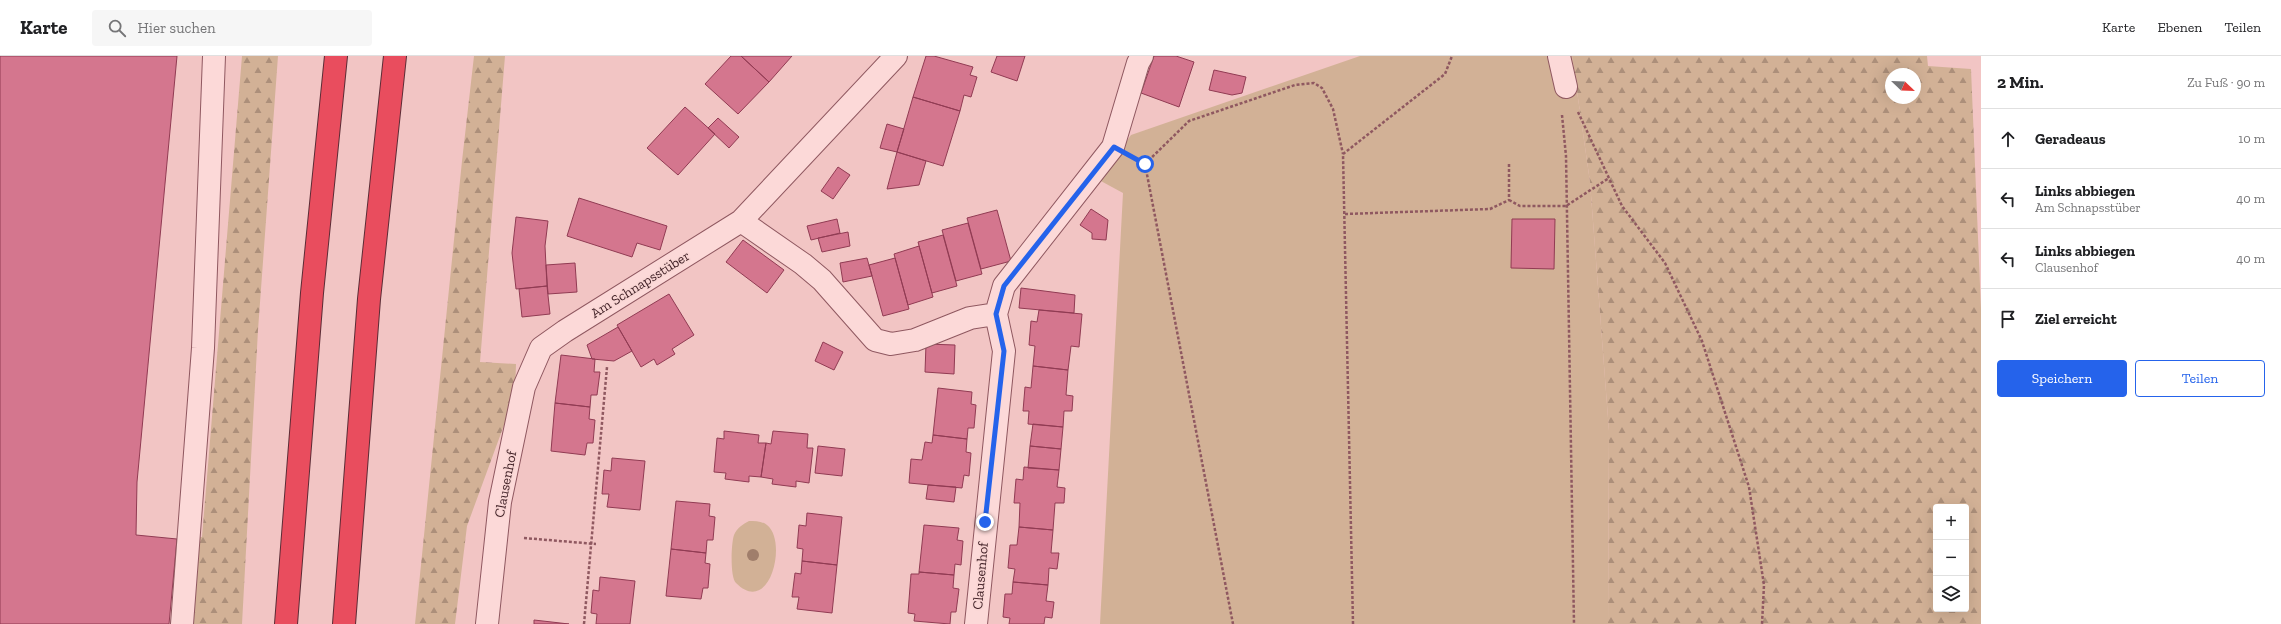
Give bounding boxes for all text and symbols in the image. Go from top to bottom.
search box [92,10,372,46]
text: Karte [20,16,68,39]
icon: search [106,17,128,39]
text: Hier suchen [138,19,216,37]
text: Karte [2102,19,2135,36]
text: Ebenen [2157,19,2202,36]
text: Teilen [2224,19,2261,36]
north arrow [1885,68,1921,104]
text: 2 Min. [1997,72,2044,92]
text: Zu Fuß · 90 m [2187,75,2265,90]
icon: ahead [1997,128,2019,150]
text: Geradeaus [2035,130,2106,148]
text: 10 m [2238,131,2265,146]
route start [1136,155,1154,173]
text: Links abbiegen [2035,182,2135,200]
icon: left [1997,188,2019,210]
text: 40 m [2236,191,2265,206]
text: Am Schnapsstüber [2035,200,2141,215]
text: Links abbiegen [2035,242,2135,260]
street label: Am Schnapsstüber [587,247,693,322]
icon: left [1997,248,2019,270]
text: 40 m [2236,251,2265,266]
text: Clausenhof [2035,260,2098,275]
icon: arrive [1997,308,2019,330]
text: Ziel erreicht [2035,310,2117,328]
button: Speichern [1997,360,2127,397]
button: Teilen [2135,360,2265,397]
street label: Clausenhof [491,448,521,519]
map controls [1933,504,1969,612]
button: + [1933,504,1969,540]
route end [976,513,994,531]
street label: Clausenhof [969,540,992,610]
button: − [1933,540,1969,576]
button: layers [1933,576,1969,612]

